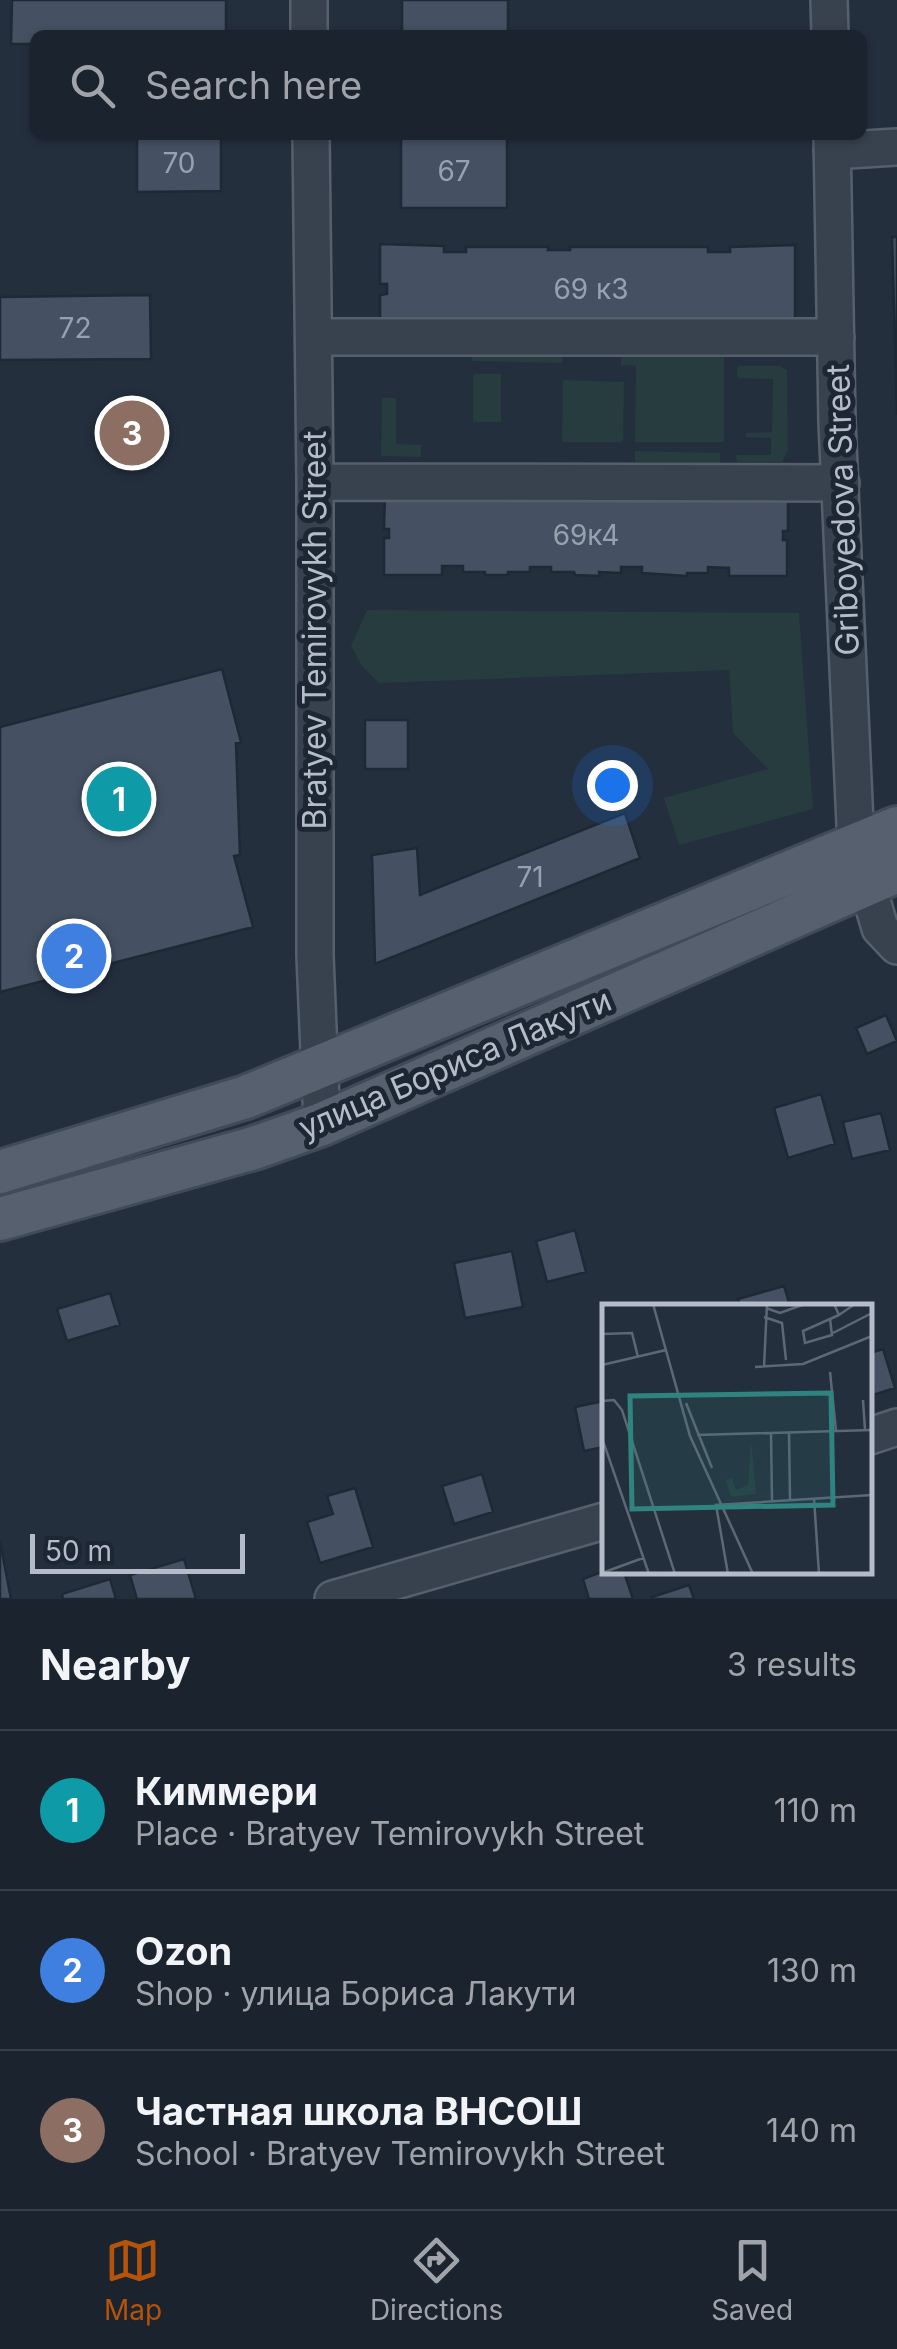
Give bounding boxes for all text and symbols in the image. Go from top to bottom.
search box [30,30,867,140]
icon: search [65,58,120,113]
text: Search here [145,62,362,108]
house number: 70 [162,146,196,180]
house number: 67 [437,154,471,188]
house number: 69 к3 [553,272,629,306]
house number: 72 [59,311,91,345]
street label: Griboyedova Street [818,364,867,656]
pin: 3 [100,396,164,470]
street label: Bratyev Temirovykh Street [295,431,334,830]
house number: 69к4 [553,518,619,552]
your location [587,760,638,811]
pin: 1 [86,762,152,836]
house number: 71 [516,860,544,894]
pin: 2 [42,918,106,994]
street label: улица Бориса Лакути [293,980,617,1147]
inset map [602,1304,872,1574]
scale bar [30,1529,245,1574]
text: 50 m [45,1534,112,1568]
text: Nearby [40,1639,191,1690]
text: 3 results [727,1645,857,1684]
text: Киммери [135,1768,318,1814]
text: 1 [66,1791,79,1830]
text: 110 m [774,1791,857,1830]
text: Place · Bratyev Temirovykh Street [135,1814,644,1853]
text: Ozon [135,1928,232,1974]
text: 2 [62,1951,83,1990]
text: 130 m [767,1951,857,1990]
text: Shop · улица Бориса Лакути [135,1974,576,2013]
text: Частная школа ВНСОШ [135,2088,582,2134]
text: 3 [62,2111,83,2150]
text: 140 m [766,2111,857,2150]
text: School · Bratyev Temirovykh Street [135,2134,665,2173]
tab: Map [104,2233,162,2327]
tab: Directions [370,2233,503,2327]
tab: Saved [711,2233,793,2327]

